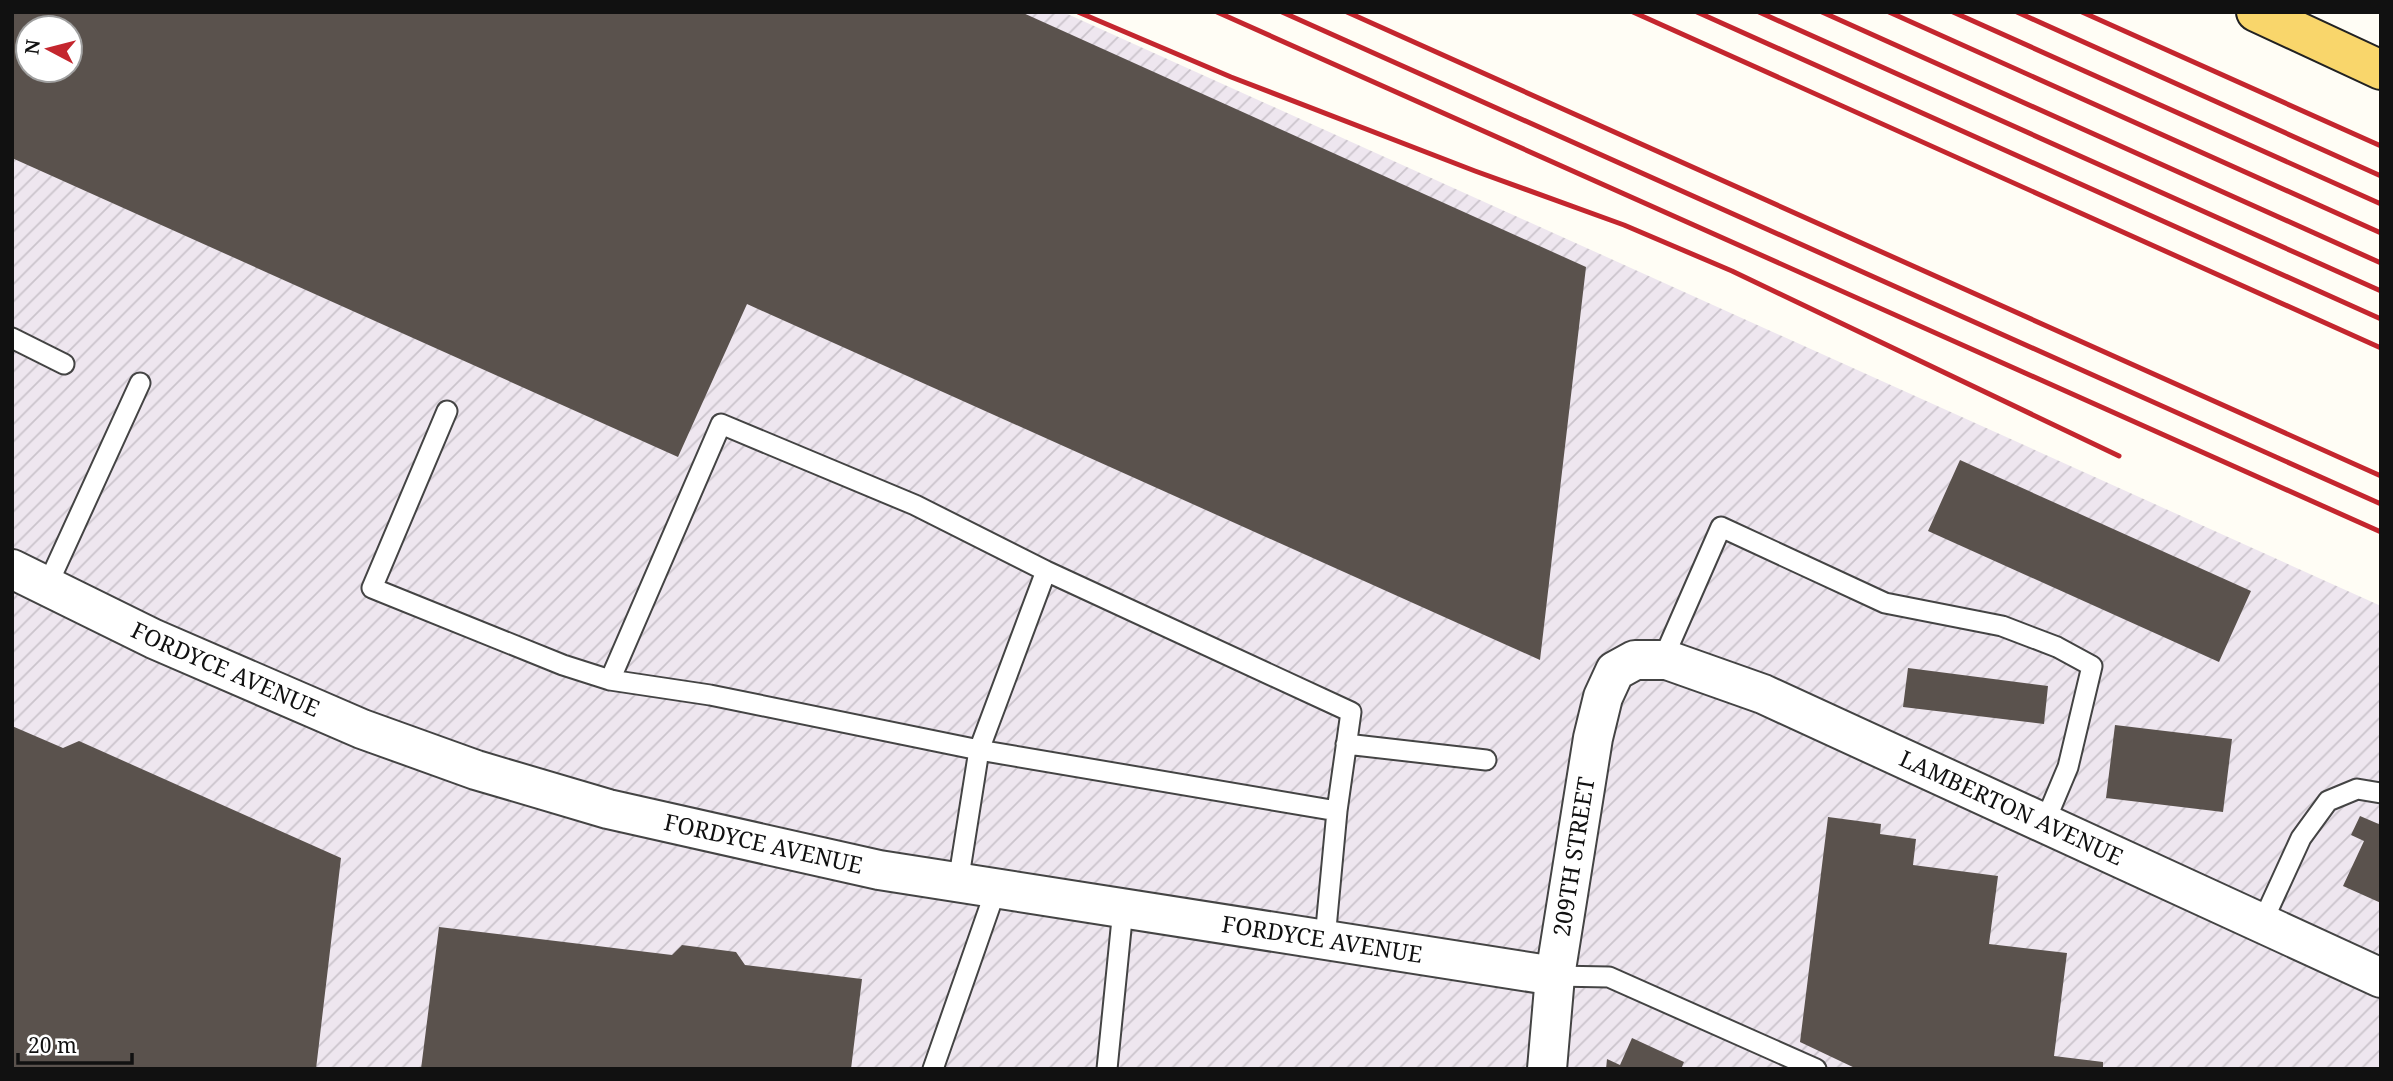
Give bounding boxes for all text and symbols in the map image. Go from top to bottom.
north arrow [14,14,84,84]
text: N [18,38,46,56]
street label: FORDYCE AVENUE [126,613,325,724]
street label: LAMBERTON AVENUE [1894,742,2129,872]
street label: 209TH STREET [1545,775,1602,939]
street label: FORDYCE AVENUE [661,805,866,881]
street label: FORDYCE AVENUE [1220,907,1425,970]
scale bar [18,1021,131,1066]
text: 20 m [28,1031,77,1059]

